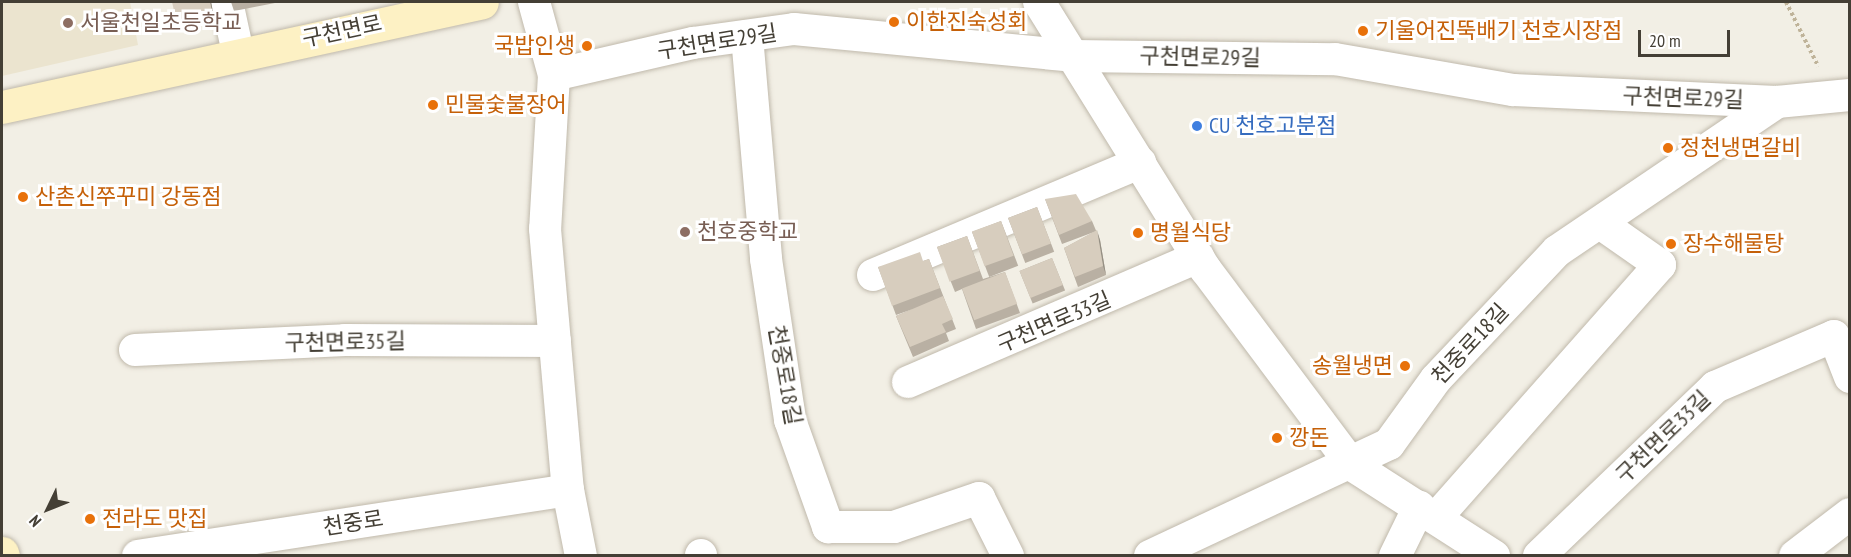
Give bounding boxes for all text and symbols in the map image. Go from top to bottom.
place label: 이한진숙성회 [906,9,1027,35]
place label: 서울천일초등학교 [80,10,242,36]
street label: 구천면로 [300,10,384,52]
marker: 이한진숙성회 [887,15,901,29]
marker: 서울천일초등학교 [61,16,75,30]
place label: 기울어진뚝배기 천호시장점 [1375,18,1623,44]
scale bar [1641,18,1732,56]
street label: 구천면로29길 [655,19,779,65]
marker: 기울어진뚝배기 천호시장점 [1356,24,1370,38]
text: 20 m [1649,29,1681,52]
place label: 국밥인생 [494,33,575,59]
marker: 국밥인생 [580,39,594,53]
street label: 구천면로29길 [1139,43,1261,71]
street label: 구천면로29길 [1622,83,1744,113]
place label: 민물숯불장어 [445,92,566,118]
marker: 민물숯불장어 [426,98,440,112]
place label: CU 천호고분점 [1209,113,1336,139]
marker: CU 천호고분점 [1190,119,1204,133]
place label: 정천냉면갈비 [1680,135,1801,161]
marker: 정천냉면갈비 [1661,141,1675,155]
place label: 산촌신쭈꾸미 강동점 [35,184,222,210]
marker: 산촌신쭈꾸미 강동점 [16,190,30,204]
place label: 천호중학교 [697,219,798,245]
place label: 명월식당 [1150,220,1231,246]
marker: 천호중학교 [678,225,692,239]
marker: 명월식당 [1131,226,1145,240]
place label: 장수해물탕 [1683,231,1784,257]
marker: 장수해물탕 [1664,237,1678,251]
street label: 구천면로33길 [993,286,1115,358]
street label: 천중로18길 [1426,298,1514,390]
street label: 천중로18길 [763,323,807,427]
street label: 구천면로35길 [284,328,406,356]
place label: 송월냉면 [1312,353,1393,379]
marker: 송월냉면 [1398,359,1412,373]
street label: 구천면로33길 [1610,385,1716,489]
place label: 깡돈 [1289,425,1329,451]
marker: 깡돈 [1270,431,1284,445]
north arrow [18,479,78,539]
street label: 천중로 [321,505,385,541]
place label: 전라도 맛집 [102,506,208,532]
text: N [25,511,45,531]
marker: 전라도 맛집 [83,512,97,526]

